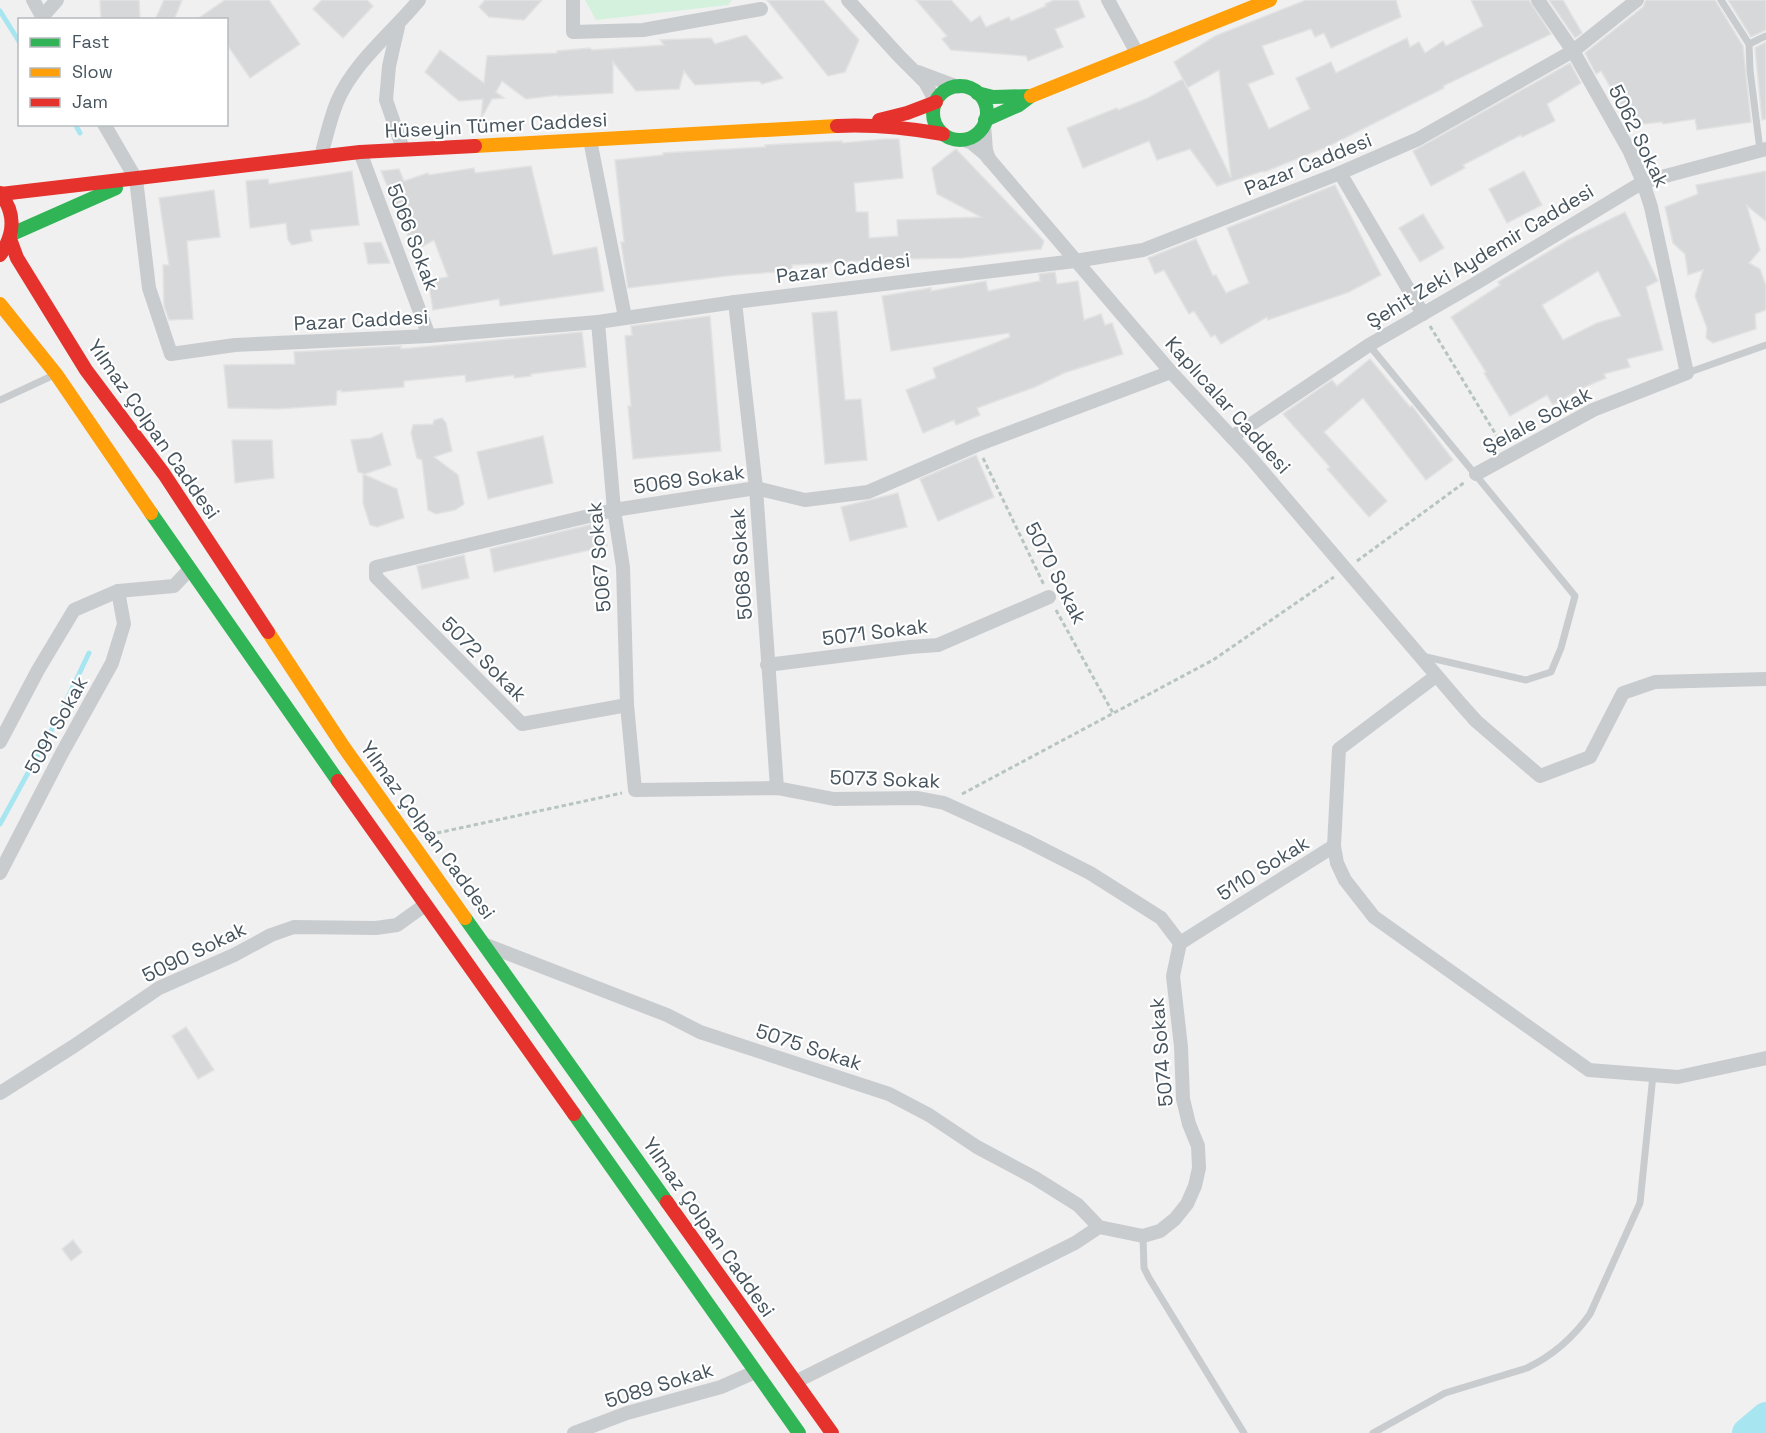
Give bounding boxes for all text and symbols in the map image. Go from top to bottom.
legend [18,18,228,126]
text: Fast [72,30,109,53]
text: Slow [72,60,113,83]
street label: 5062 Sokak [1603,80,1675,192]
text: Jam [72,90,108,113]
street label: Hüseyin Tümer Caddesi [384,106,608,144]
street label: Pazar Caddesi [1241,127,1375,201]
street label: Şehit Zeki Aydemir Caddesi [1362,178,1598,334]
street label: 5066 Sokak [381,180,445,294]
street label: Pazar Caddesi [774,247,912,289]
street label: Pazar Caddesi [293,303,429,337]
street label: Kaplıcalar Caddesi [1159,331,1297,479]
street label: Yılmaz Çolpan Caddesi [82,334,226,524]
street label: Şelale Sokak [1478,380,1596,460]
street label: 5069 Sokak [632,458,746,500]
street label: 5067 Sokak [581,501,617,613]
street label: 5068 Sokak [724,507,758,621]
street label: 5070 Sokak [1019,518,1093,629]
street label: 5072 Sokak [436,611,532,707]
street label: 5071 Sokak [821,613,930,651]
street label: 5091 Sokak [18,671,94,779]
street label: Yılmaz Çolpan Caddesi [355,736,501,924]
street label: 5073 Sokak [829,764,941,794]
street label: 5110 Sokak [1212,829,1314,907]
street label: 5090 Sokak [138,916,250,988]
street label: 5074 Sokak [1143,996,1179,1108]
street label: 5075 Sokak [753,1018,866,1076]
street label: Yılmaz Çolpan Caddesi [637,1132,781,1322]
street label: 5089 Sokak [602,1356,717,1414]

